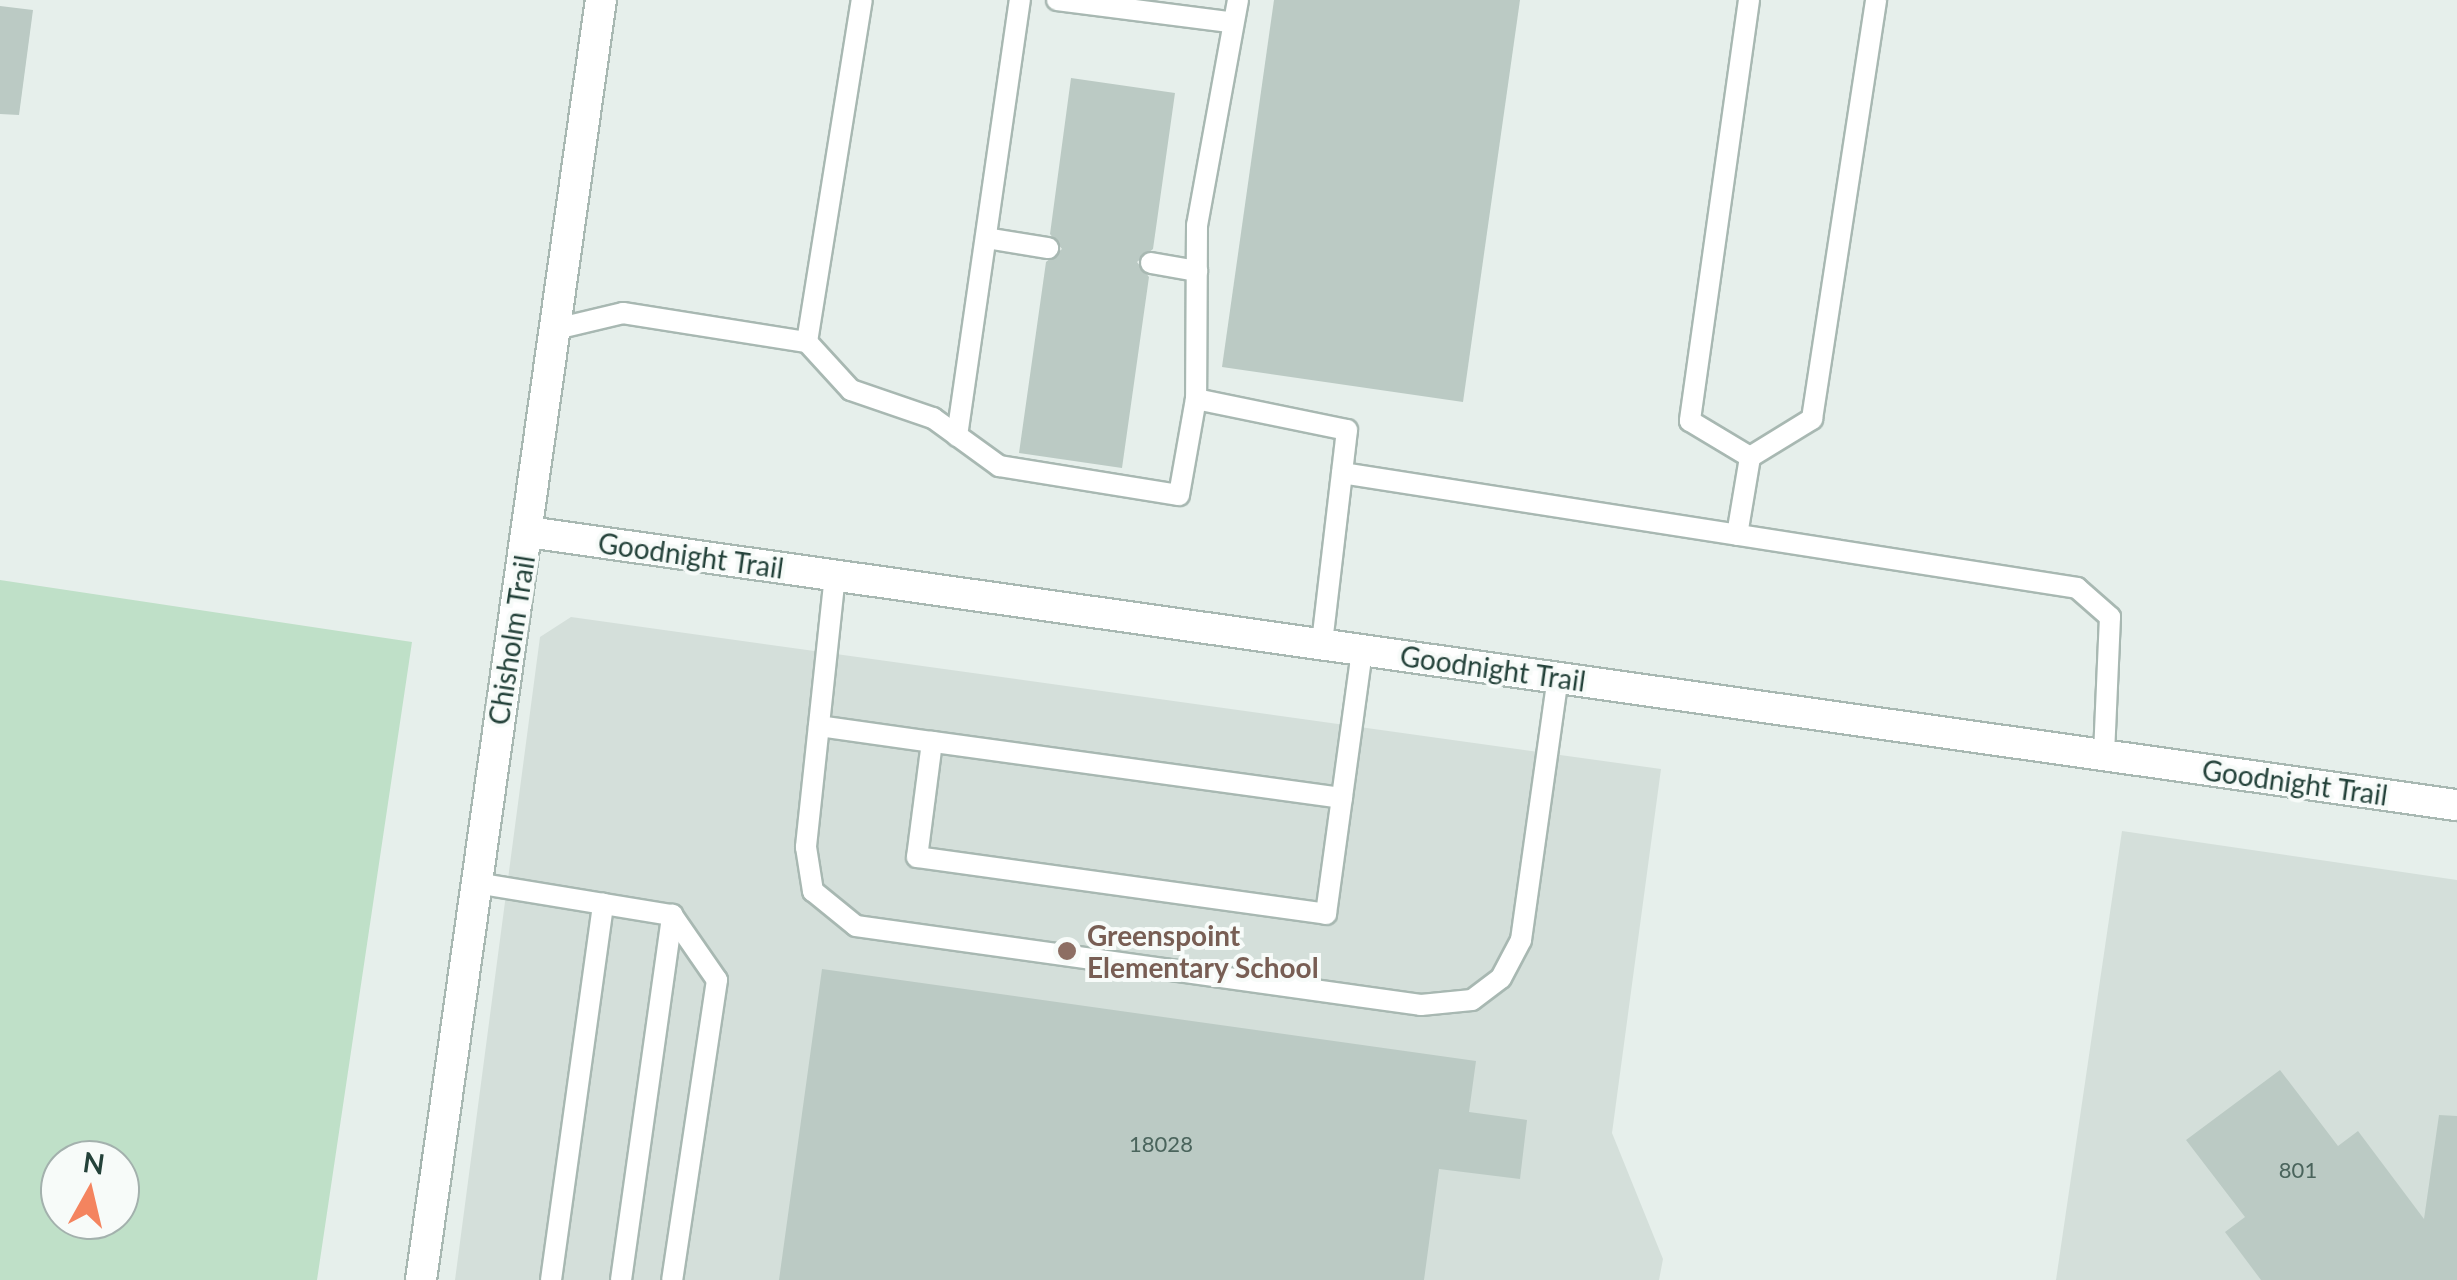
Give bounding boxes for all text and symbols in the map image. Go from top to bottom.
street label: Goodnight Trail [596,525,786,585]
street label: Chisholm Trail [481,552,541,728]
street label: Goodnight Trail [1398,638,1588,698]
street label: Goodnight Trail [2200,752,2390,812]
place label: Greenspoint Elementary School [1087,918,1319,984]
marker: Greenspoint Elementary School [1056,940,1078,962]
house number: 18028 [1129,1131,1193,1157]
north arrow [40,1140,140,1240]
text: N [81,1144,107,1181]
house number: 801 [2279,1157,2317,1183]

